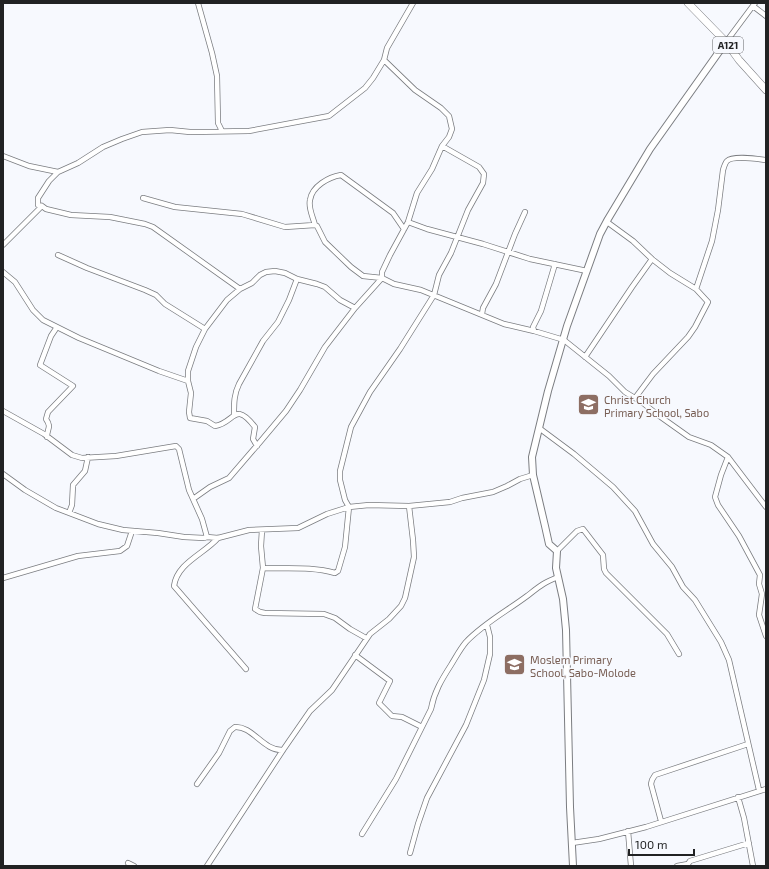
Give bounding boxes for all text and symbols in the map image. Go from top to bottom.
road number: A121 [713,37,743,53]
school or university icon: Christ Church Primary School, Sabo [575,392,601,418]
place label: Christ Church Primary School, Sabo [604,393,709,419]
school or university icon: Moslem Primary School, Sabo-Molode [502,652,528,678]
place label: Moslem Primary School, Sabo-Molode [530,653,636,679]
scale bar [629,831,694,857]
text: 100 m [635,837,667,851]

